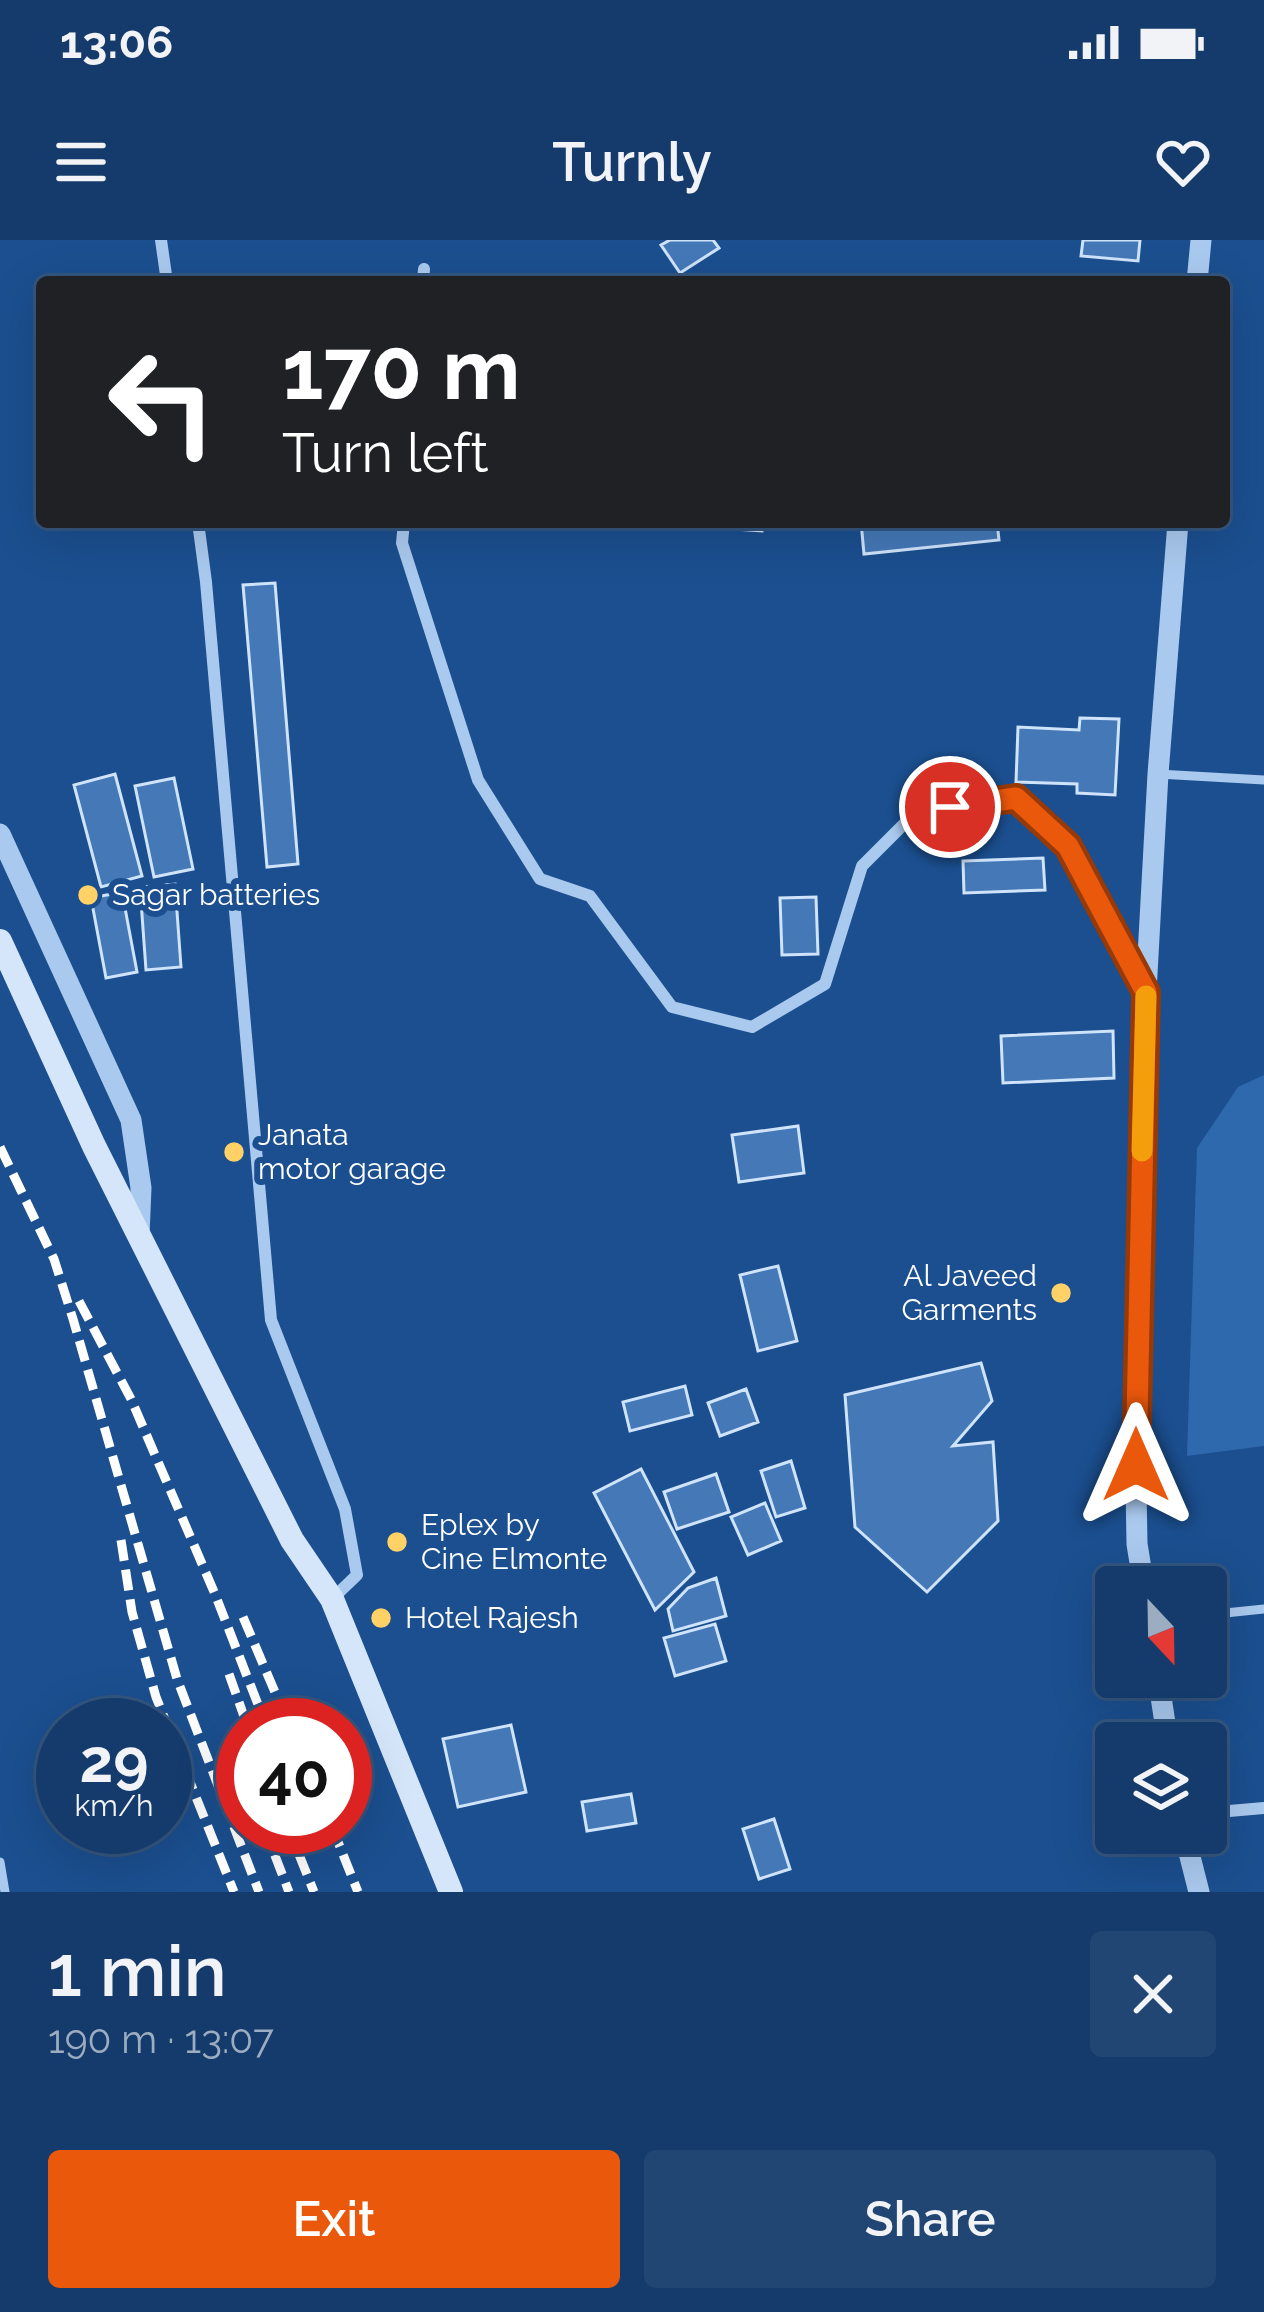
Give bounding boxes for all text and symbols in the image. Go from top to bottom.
text: 13:06 [60,16,173,69]
icon: menu [48,129,114,195]
icon: heart [1150,129,1216,195]
text: Turnly [552,130,712,194]
text: 170 m [282,320,521,419]
icon: left [84,324,240,480]
text: Turn left [282,421,489,485]
pin [899,756,1001,858]
icon: arrive [917,774,983,840]
place label: Sagar batteries [112,877,320,912]
marker: Sagar batteries [75,882,101,908]
place label: Janata motor garage [258,1117,446,1186]
marker: Janata motor garage [221,1139,247,1165]
place label: Al Javeed Garments [902,1258,1037,1327]
marker: Al Javeed Garments [1048,1280,1074,1306]
position arrow [1073,1402,1199,1528]
place label: Eplex by Cine Elmonte [421,1507,607,1576]
marker: Eplex by Cine Elmonte [384,1529,410,1555]
north arrow [1095,1566,1227,1698]
map controls [1095,1566,1227,1854]
place label: Hotel Rajesh [405,1600,579,1635]
marker: Hotel Rajesh [368,1605,394,1631]
speed limit sign: 40 [216,1698,372,1854]
button: layers [1095,1722,1227,1854]
text: 29 [79,1726,149,1796]
text: km/h [74,1788,154,1823]
text: 1 min [48,1928,227,2013]
button: close [1090,1931,1216,2057]
text: 190 m · 13:07 [48,2016,274,2062]
button: Exit [48,2150,620,2288]
button: Share [644,2150,1216,2288]

